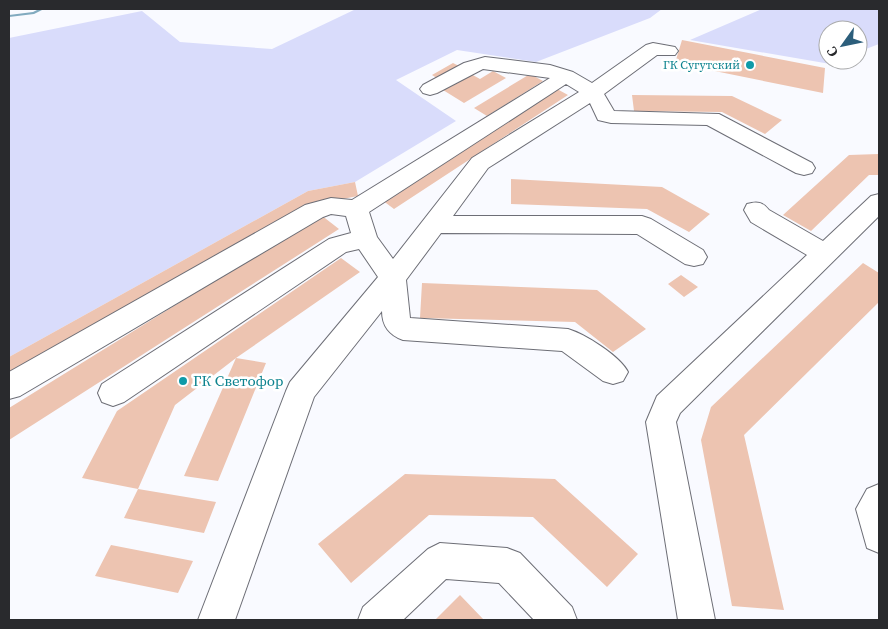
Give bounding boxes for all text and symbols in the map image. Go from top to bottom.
north arrow [818,20,868,70]
text: С [821,43,843,61]
place label: ГК Сугутский [663,57,740,73]
marker: ГК Сугутский [744,59,756,71]
place label: ГК Светофор [193,370,284,391]
marker: ГК Светофор [177,375,189,387]

